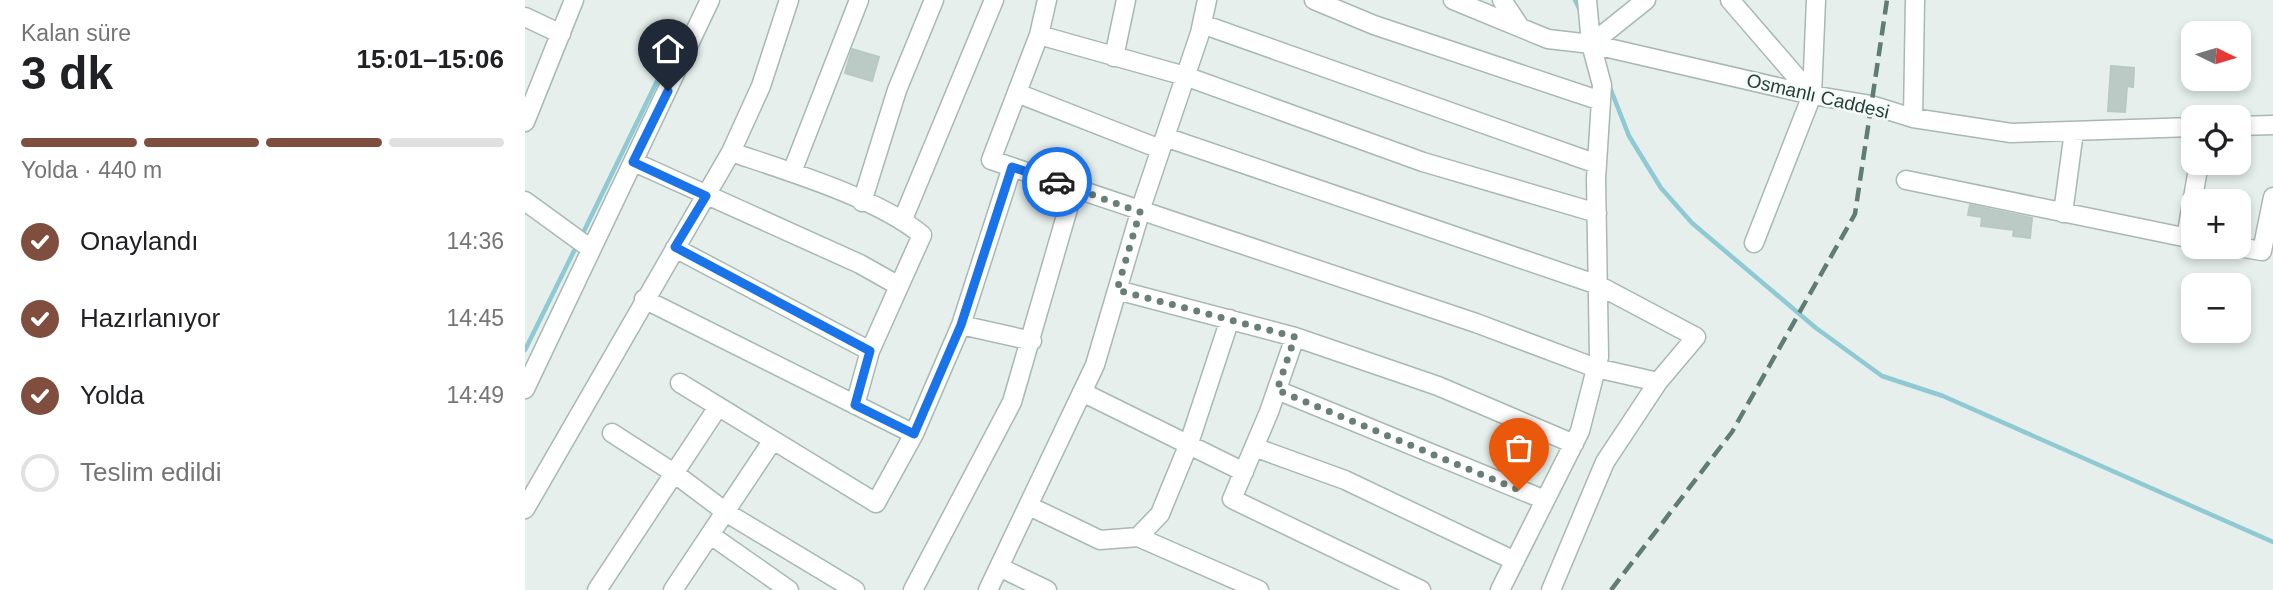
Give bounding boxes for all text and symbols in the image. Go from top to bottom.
pin [638,19,698,91]
text: Kalan süre [21,20,131,46]
north arrow [2181,21,2251,91]
map controls [2181,21,2251,343]
icon: home [649,30,687,68]
text: 15:01–15:06 [357,44,504,74]
text: 3 dk [21,47,113,99]
street label: Osmanlı Caddesi [1745,69,1891,123]
button: locate [2181,105,2251,175]
courier [1022,147,1092,217]
text: Yolda · 440 m [21,157,162,183]
icon: car [1038,163,1076,201]
button: + [2181,189,2251,259]
icon: check [21,223,59,261]
text: Onaylandı [80,226,199,256]
text: 14:36 [446,228,504,254]
button: − [2181,273,2251,343]
icon: check [21,300,59,338]
text: Hazırlanıyor [80,303,220,333]
text: 14:45 [446,305,504,331]
icon: check [21,377,59,415]
text: Yolda [80,380,144,410]
text: 14:49 [446,382,504,408]
pin [1489,418,1549,490]
icon: bag [1500,429,1538,467]
text: Teslim edildi [80,457,222,487]

